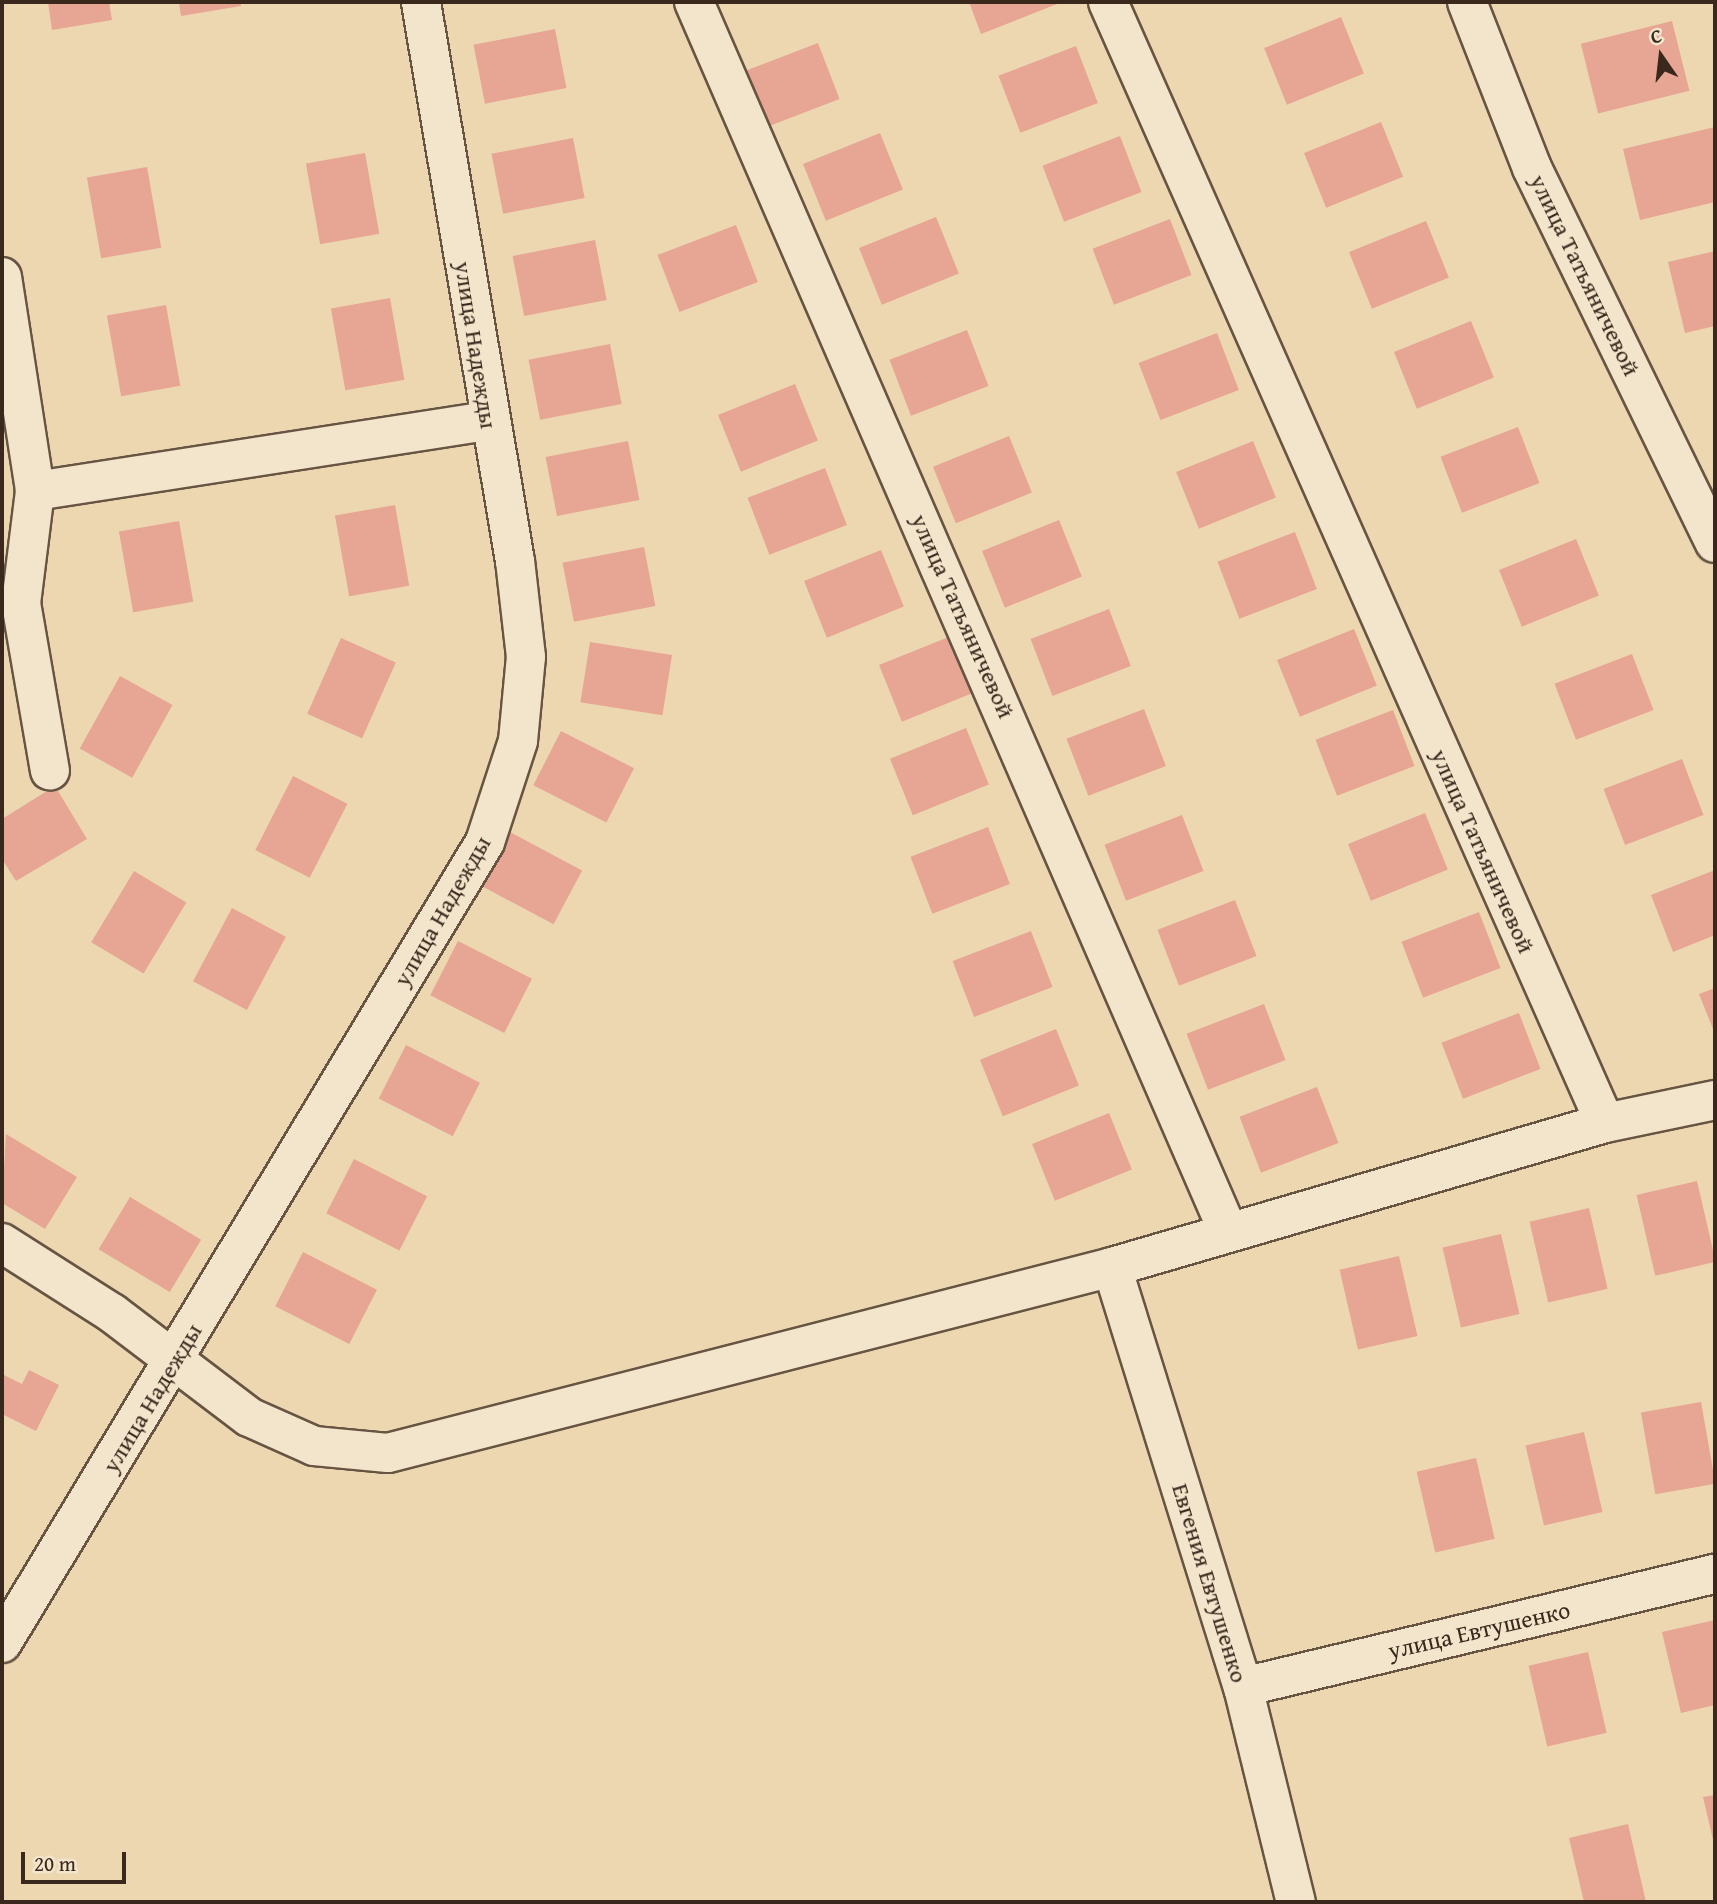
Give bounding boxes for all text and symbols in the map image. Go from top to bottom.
north arrow [1626,21,1696,91]
text: С [1647,21,1665,51]
street label: улица Татьяничевой [1524,170,1646,380]
street label: улица Надежды [449,259,503,431]
street label: улица Татьяничевой [905,509,1021,723]
street label: улица Татьяничевой [1425,744,1541,958]
street label: улица Надежды [387,831,497,991]
street label: улица Надежды [96,1318,208,1478]
street label: Евгения Евтушенко [1166,1480,1254,1686]
street label: улица Евтушенко [1385,1595,1573,1665]
scale bar [24,1838,130,1882]
text: 20 m [34,1848,76,1879]

